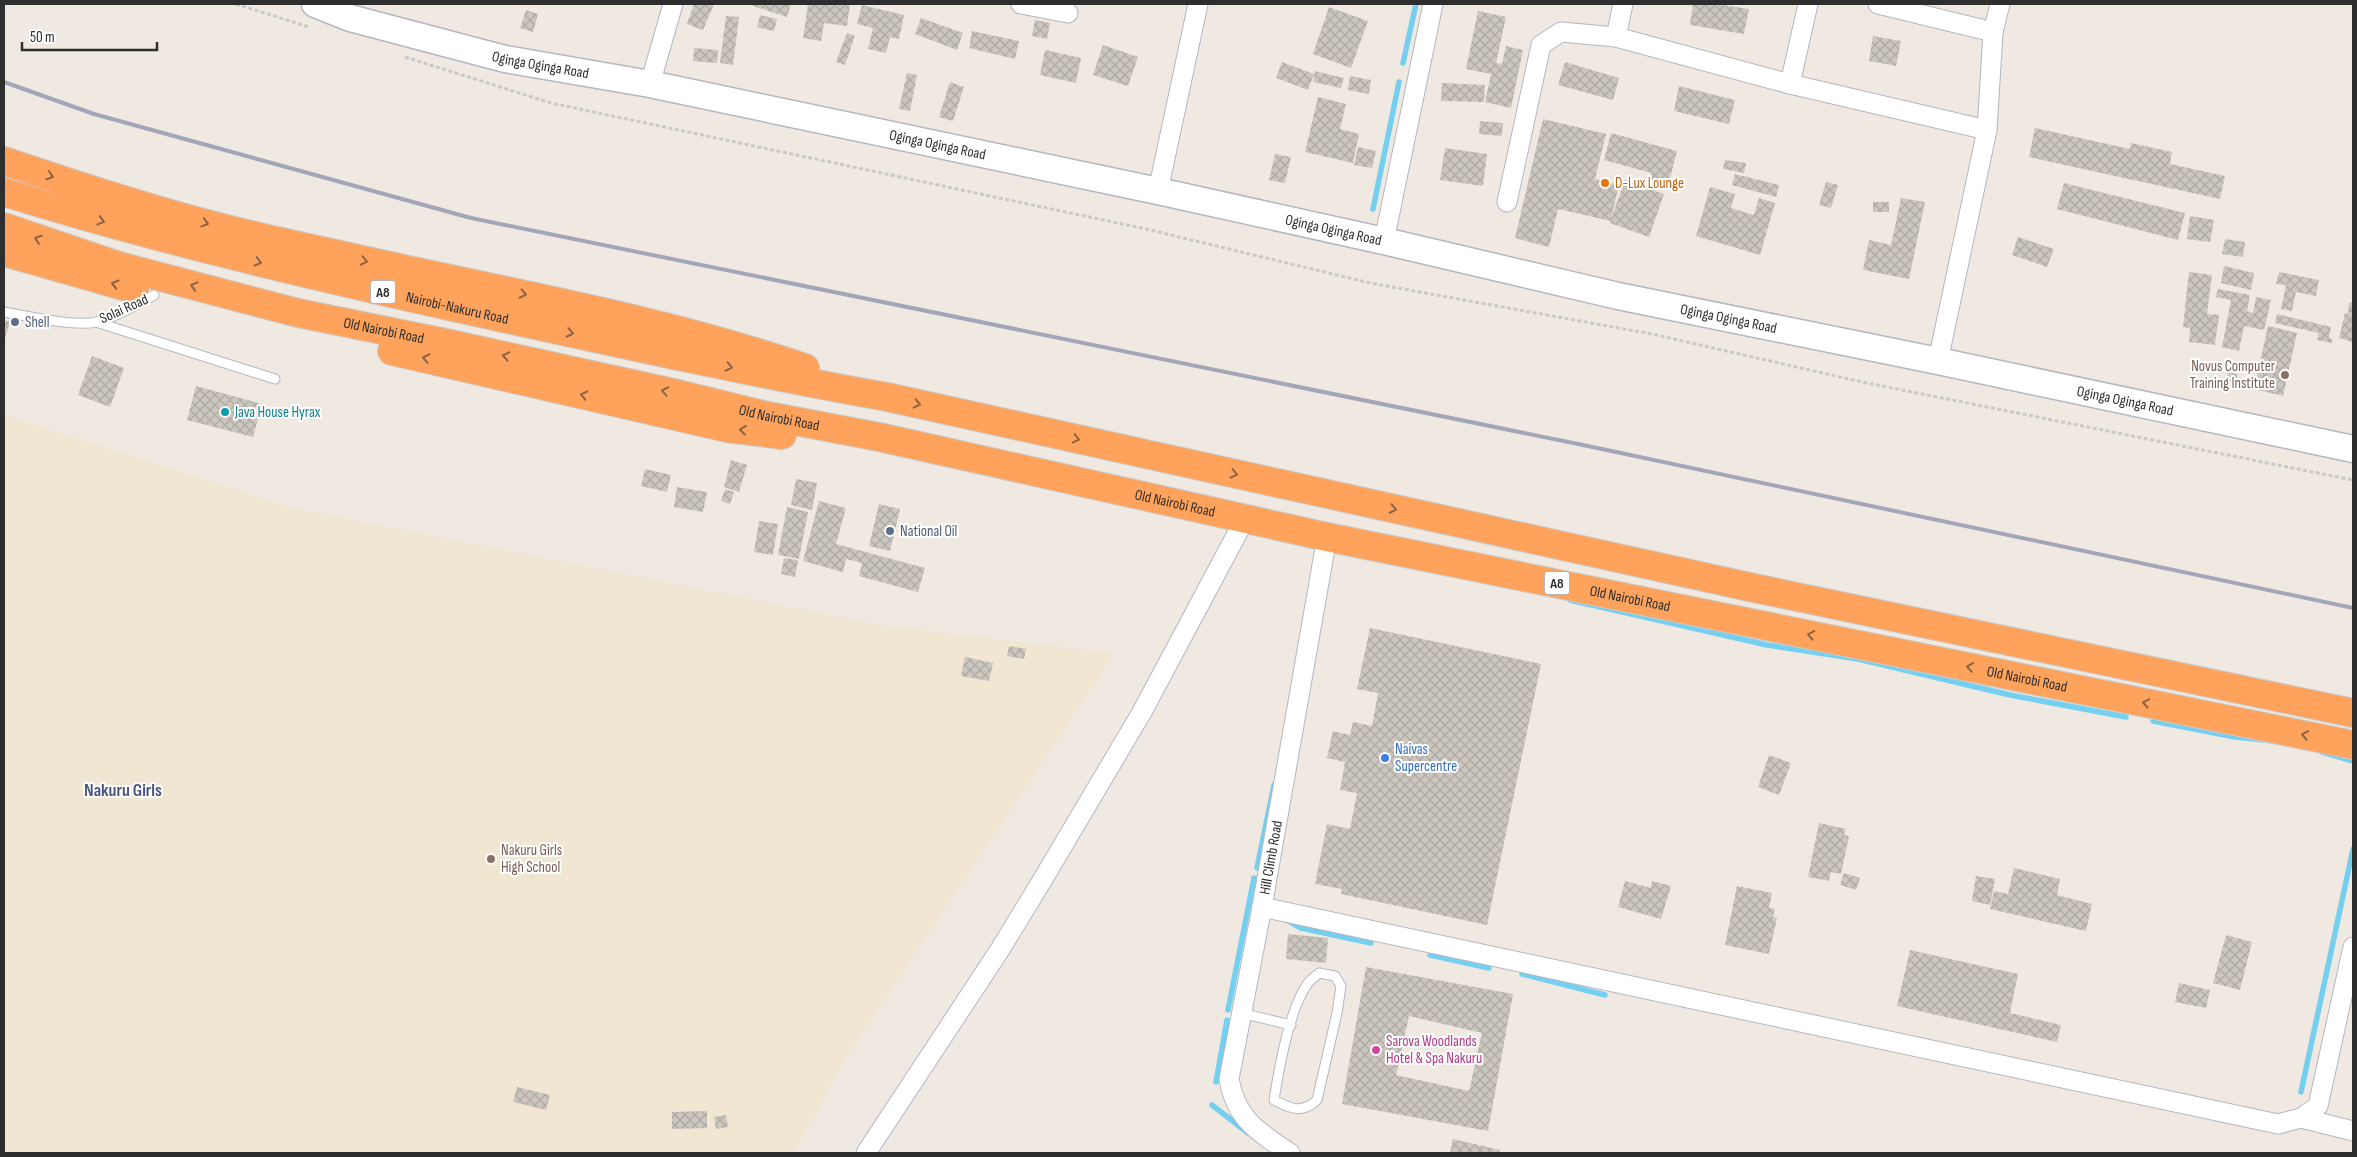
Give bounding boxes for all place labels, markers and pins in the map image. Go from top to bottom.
place label: D-Lux Lounge [1615,174,1684,193]
marker: D-Lux Lounge [1599,177,1611,189]
place label: Shell [25,313,49,332]
marker: Shell [9,316,21,328]
place label: Novus Computer Training Institute [2190,357,2276,393]
marker: Novus Computer Training Institute [2279,369,2291,381]
place label: Java House Hyrax [234,403,321,422]
marker: Java House Hyrax [219,406,231,418]
place label: National Oil [900,522,957,541]
marker: National Oil [884,525,896,537]
place label: Naivas Supercentre [1395,740,1457,776]
marker: Naivas Supercentre [1379,752,1391,764]
place label: Nakuru Girls High School [501,841,562,877]
marker: Nakuru Girls High School [485,853,497,865]
place label: Sarova Woodlands Hotel & Spa Nakuru [1386,1032,1482,1068]
marker: Sarova Woodlands Hotel & Spa Nakuru [1370,1044,1382,1056]

